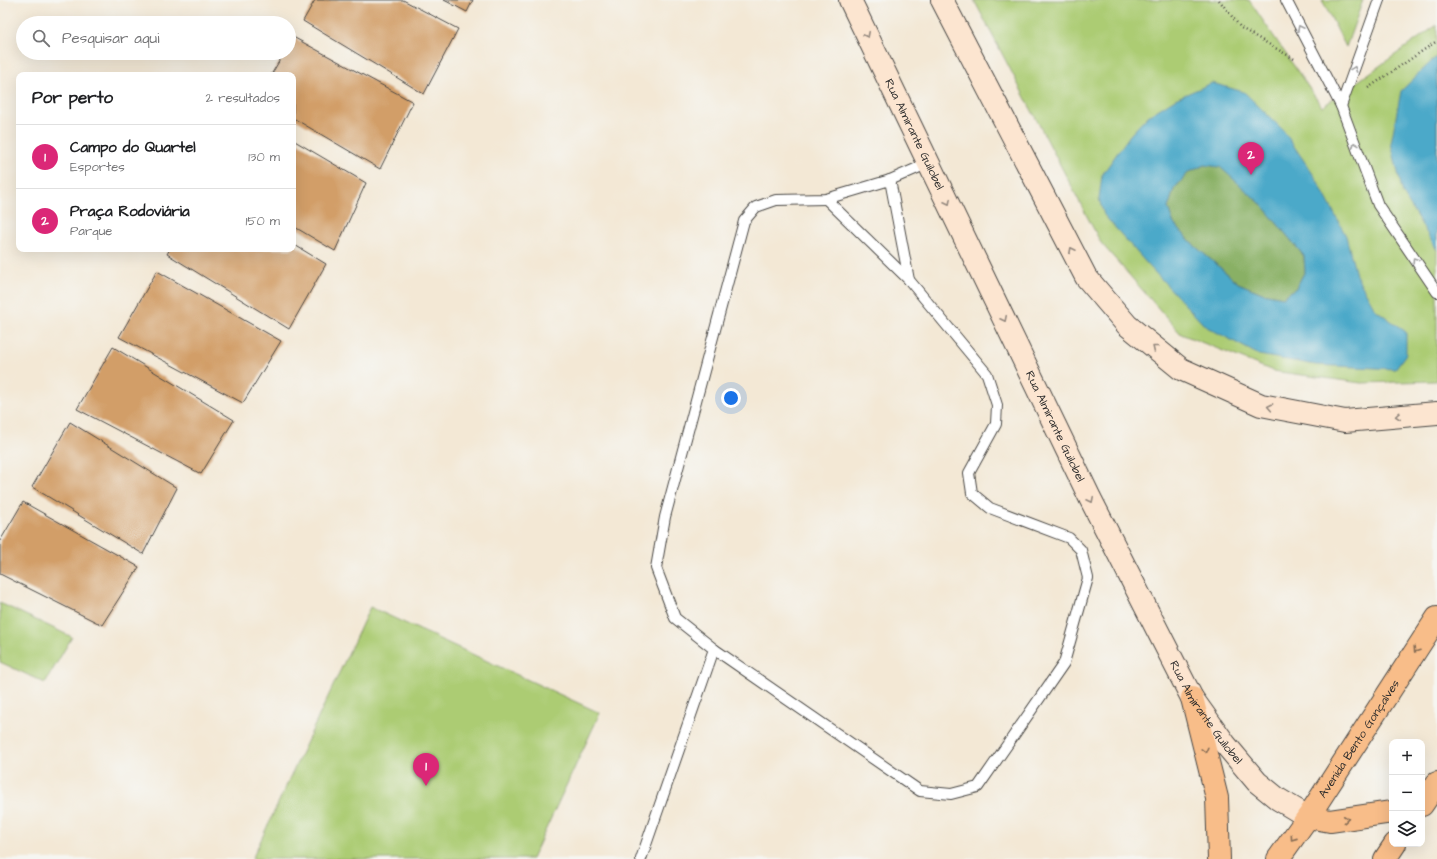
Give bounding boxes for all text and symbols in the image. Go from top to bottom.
search box [16,16,296,60]
one-way arrow [1297,24,1305,32]
icon: search [30,27,52,49]
text: Pesquisar aqui [62,28,159,49]
one-way arrow [862,30,870,38]
one-way arrow [1349,66,1357,73]
street label: Rua Almirante Guilobel [881,76,949,193]
text: Por perto [32,86,113,110]
text: 2 resultados [206,89,280,107]
text: Campo do Quartel [70,137,196,158]
pin: 2 [1238,142,1264,175]
one-way arrow [1352,142,1360,149]
text: 1 [44,148,46,166]
text: 130 m [248,148,280,166]
text: Esportes [70,158,125,176]
one-way arrow [943,198,951,206]
text: Praça Rodoviária [70,201,190,222]
text: 2 [41,212,49,230]
text: 150 m [246,212,280,230]
text: Parque [70,222,112,240]
one-way arrow [1069,247,1076,254]
one-way arrow [1413,257,1420,264]
one-way arrow [999,315,1007,323]
one-way arrow [1153,345,1160,352]
street label: Rua Almirante Guilobel [1021,368,1089,485]
your location [721,388,741,408]
one-way arrow [1267,403,1273,411]
one-way arrow [1395,412,1401,421]
one-way arrow [1086,495,1094,503]
one-way arrow [1413,646,1421,653]
street label: Rua Almirante Guilobel [1166,658,1247,768]
street label: Avenida Bento Gonçalves [1314,676,1404,801]
map controls [1389,739,1425,847]
button: + [1389,739,1425,775]
one-way arrow [1200,746,1209,753]
pin: 1 [413,753,439,786]
button: − [1389,775,1425,811]
button: layers [1389,811,1425,847]
one-way arrow [1343,815,1349,824]
one-way arrow [1290,834,1298,841]

